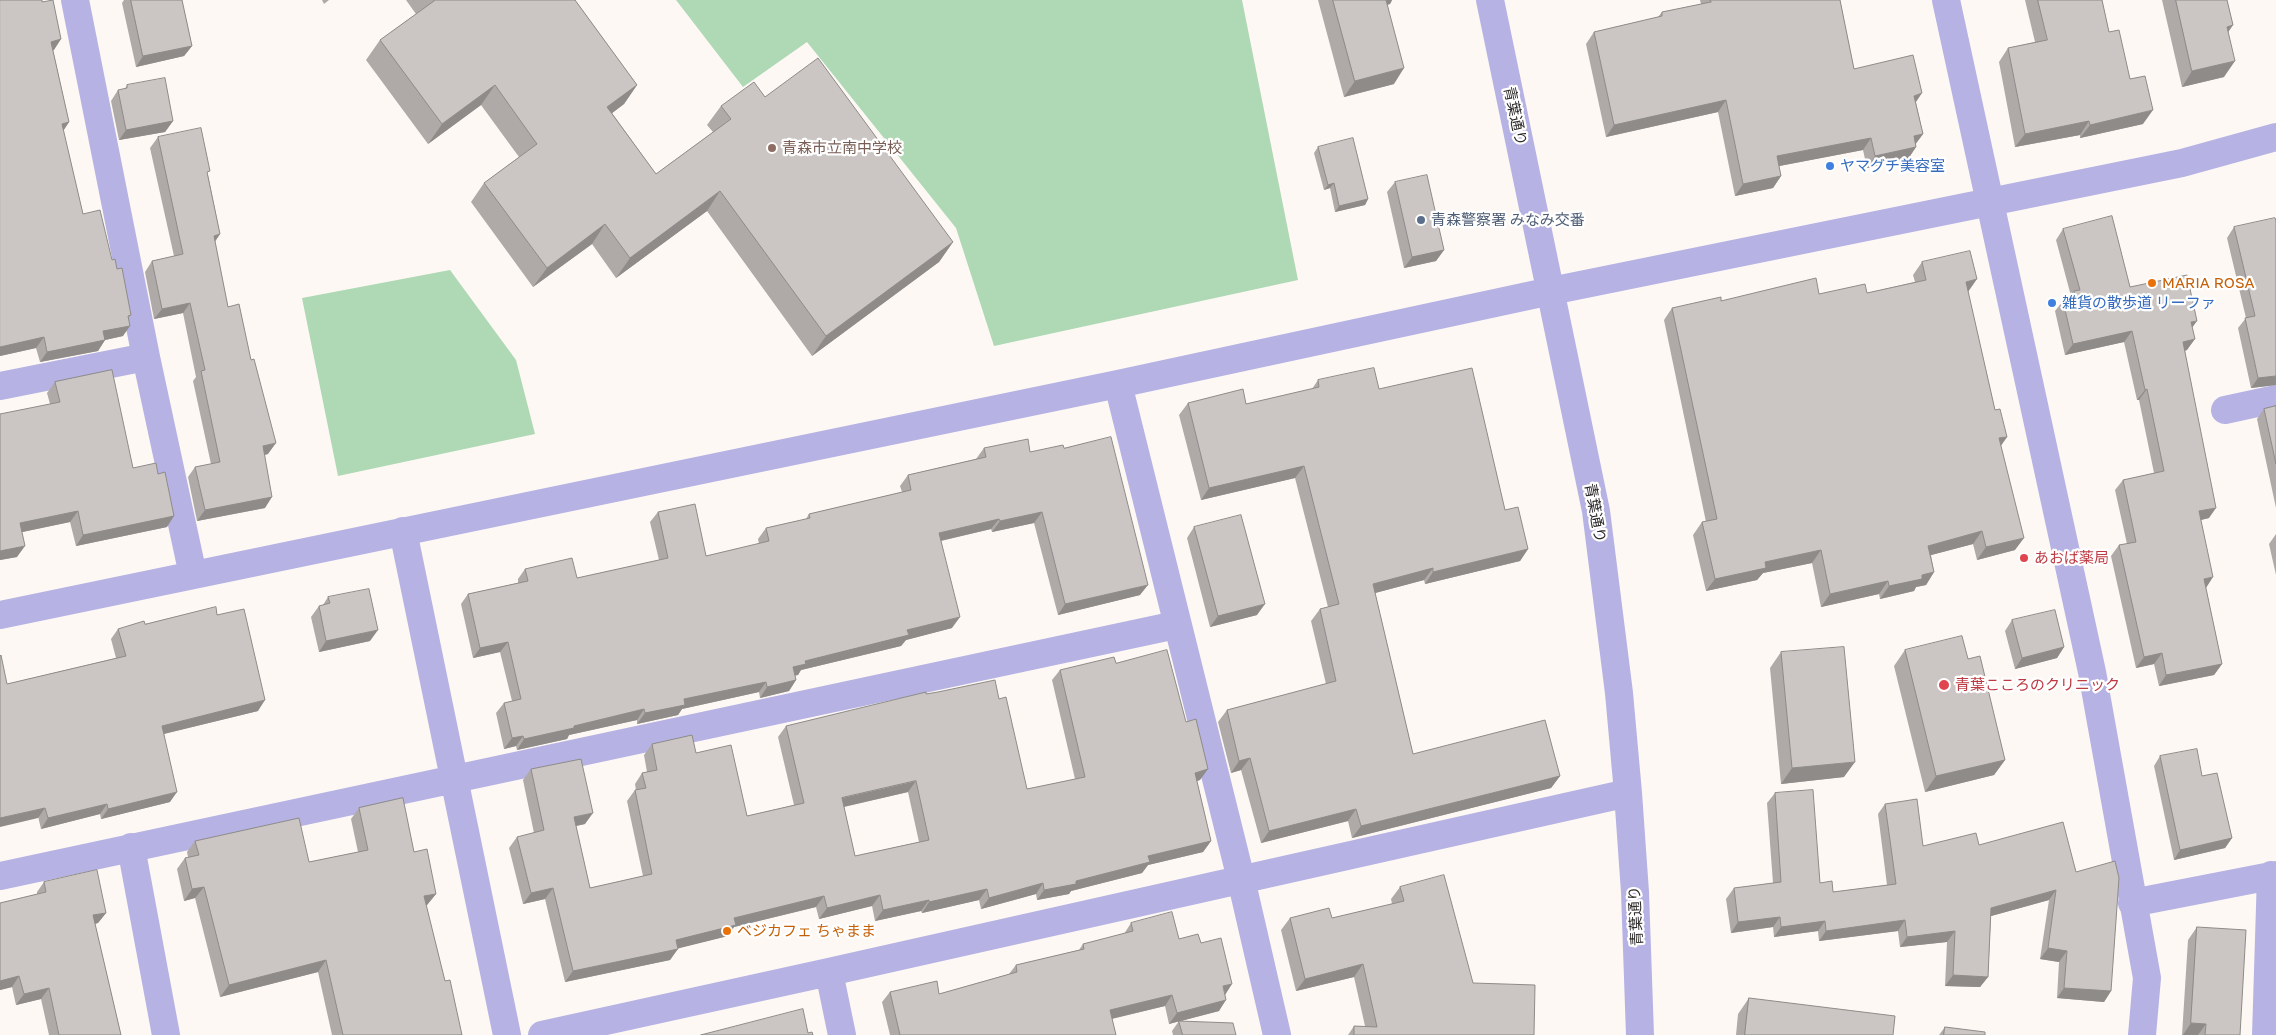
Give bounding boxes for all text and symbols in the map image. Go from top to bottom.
street label: 青葉通り [1500,85,1530,147]
place label: 青森市立南中学校 [782,139,902,157]
marker: 青森市立南中学校 [766,142,778,154]
place label: ヤマグチ美容室 [1840,157,1945,175]
marker: ヤマグチ美容室 [1824,160,1836,172]
place label: 青森警察署 みなみ交番 [1431,211,1585,229]
marker: 青森警察署 みなみ交番 [1415,214,1427,226]
place label: MARIA ROSA [2162,274,2254,292]
marker: MARIA ROSA [2146,277,2158,289]
place label: 雑貨の散歩道 リーファ [2062,294,2216,312]
marker: 雑貨の散歩道 リーファ [2046,297,2058,309]
street label: 青葉通り [1581,482,1609,544]
place label: あおば薬局 [2034,549,2109,567]
marker: あおば薬局 [2018,552,2030,564]
place label: 青葉こころのクリニック [1955,676,2120,694]
marker: 青葉こころのクリニック [1937,678,1951,692]
street label: 青葉通り [1625,886,1647,946]
place label: ベジカフェ ちゃまま [737,922,876,940]
marker: ベジカフェ ちゃまま [721,925,733,937]

